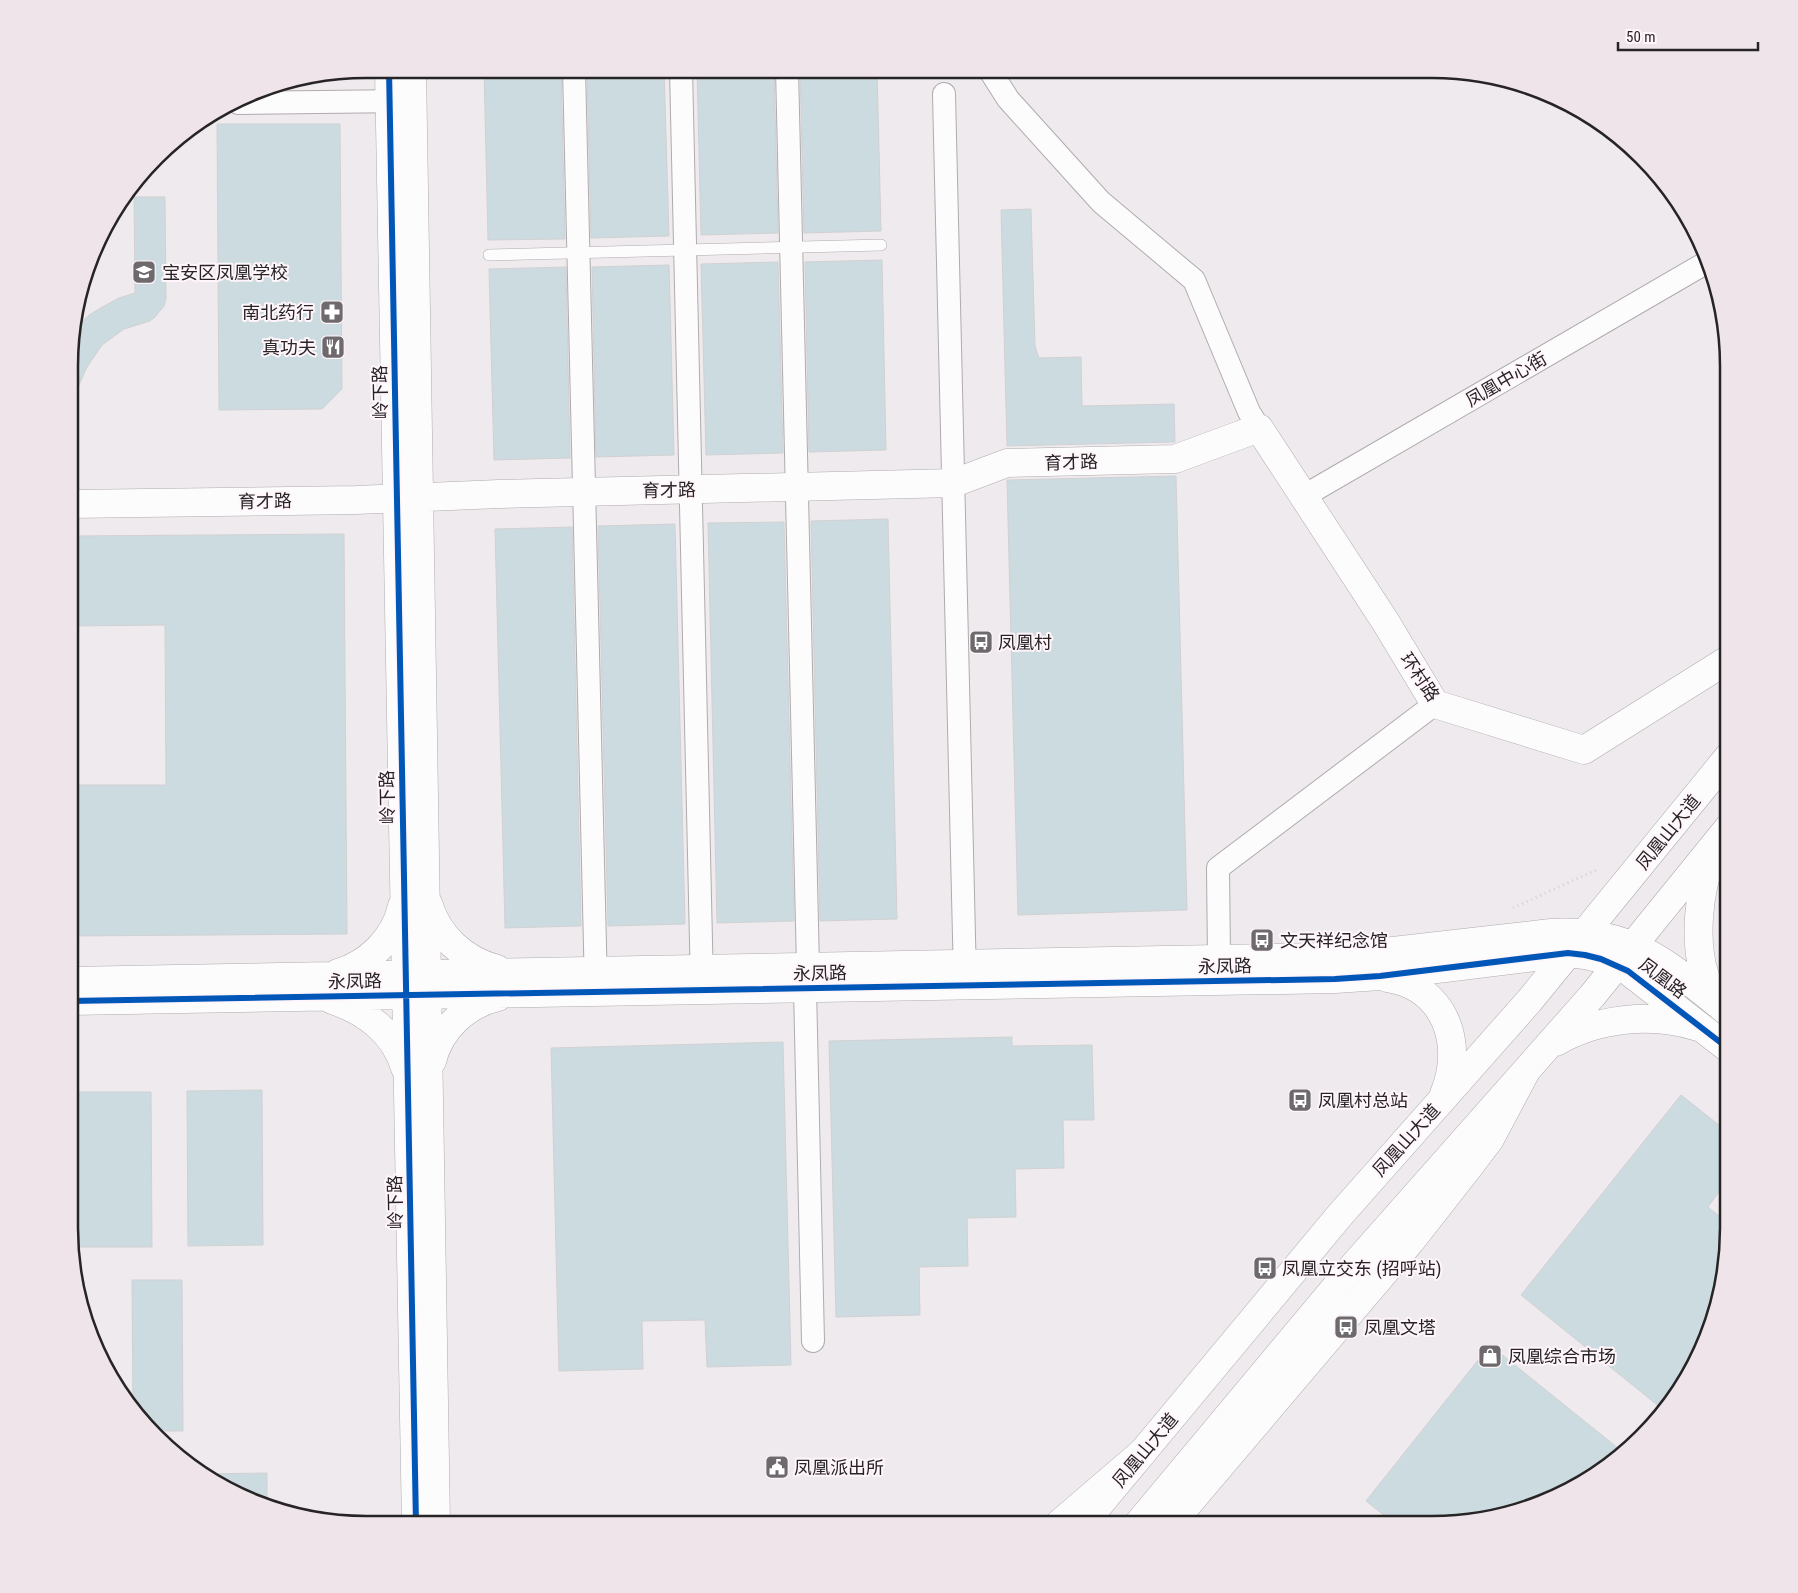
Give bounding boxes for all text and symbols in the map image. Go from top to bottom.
scale bar [1618,20,1758,52]
text: 50 m [1626,28,1656,46]
school or university icon: 宝安区凤凰学校 [131,259,157,285]
place label: 宝安区凤凰学校 [162,262,288,283]
pharmacy icon: 南北药行 [319,299,345,325]
place label: 南北药行 [242,302,314,323]
restaurant icon: 真功夫 [320,334,346,360]
place label: 真功夫 [262,337,316,358]
street label: 凤凰中心街 [1462,347,1550,411]
street label: 岭下路 [369,365,391,419]
street label: 育才路 [1044,451,1098,473]
street label: 育才路 [642,479,696,501]
street label: 育才路 [238,490,292,512]
bus stop icon: 凤凰村 [968,629,994,655]
place label: 凤凰村 [998,632,1052,653]
street label: 环村路 [1396,649,1444,705]
street label: 岭下路 [376,770,398,824]
street label: 凤凰山大道 [1632,790,1704,874]
bus stop icon: 文天祥纪念馆 [1249,927,1275,953]
place label: 文天祥纪念馆 [1280,930,1388,951]
street label: 凤凰路 [1635,953,1691,1003]
street label: 永凤路 [1198,955,1252,977]
street label: 永凤路 [793,962,847,984]
street label: 永凤路 [328,970,382,992]
bus stop icon: 凤凰村总站 [1287,1087,1313,1113]
place label: 凤凰村总站 [1318,1090,1408,1111]
street label: 凤凰山大道 [1368,1100,1444,1180]
street label: 岭下路 [384,1175,406,1229]
bus stop icon: 凤凰立交东 (招呼站) [1252,1255,1278,1281]
place label: 凤凰立交东 (招呼站) [1282,1258,1442,1280]
bus stop icon: 凤凰文塔 [1333,1314,1359,1340]
place label: 凤凰文塔 [1364,1317,1436,1338]
shop icon: 凤凰综合市场 [1477,1343,1503,1369]
place label: 凤凰综合市场 [1508,1346,1616,1367]
street label: 凤凰山大道 [1108,1409,1182,1491]
public building icon: 凤凰派出所 [764,1454,790,1480]
place label: 凤凰派出所 [794,1457,884,1478]

